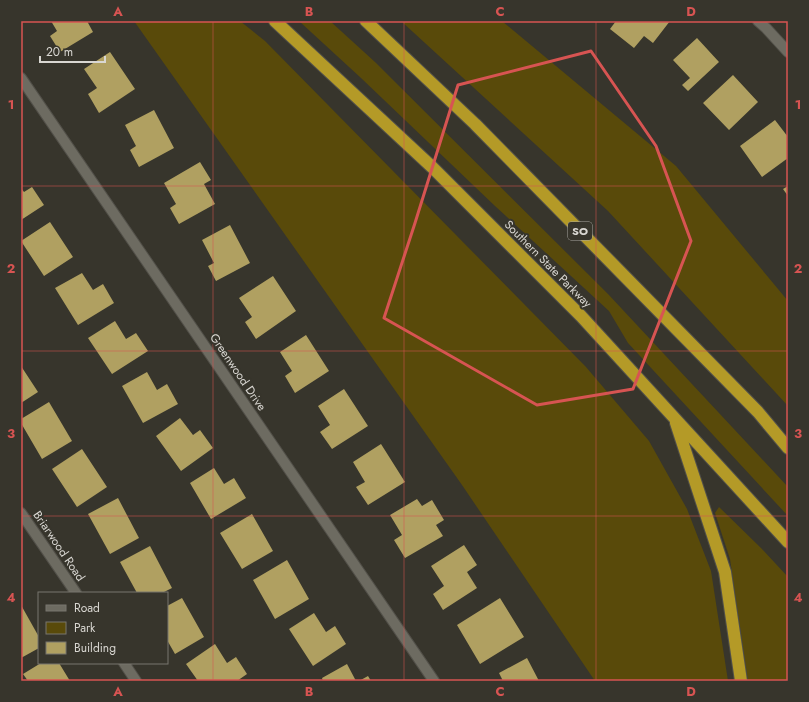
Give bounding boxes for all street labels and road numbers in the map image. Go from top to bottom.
street label: Southern State Parkway [500,216,596,312]
road number: SO [568,222,592,240]
street label: Greenwood Drive [205,330,271,414]
street label: Briarwood Road [29,507,89,585]

